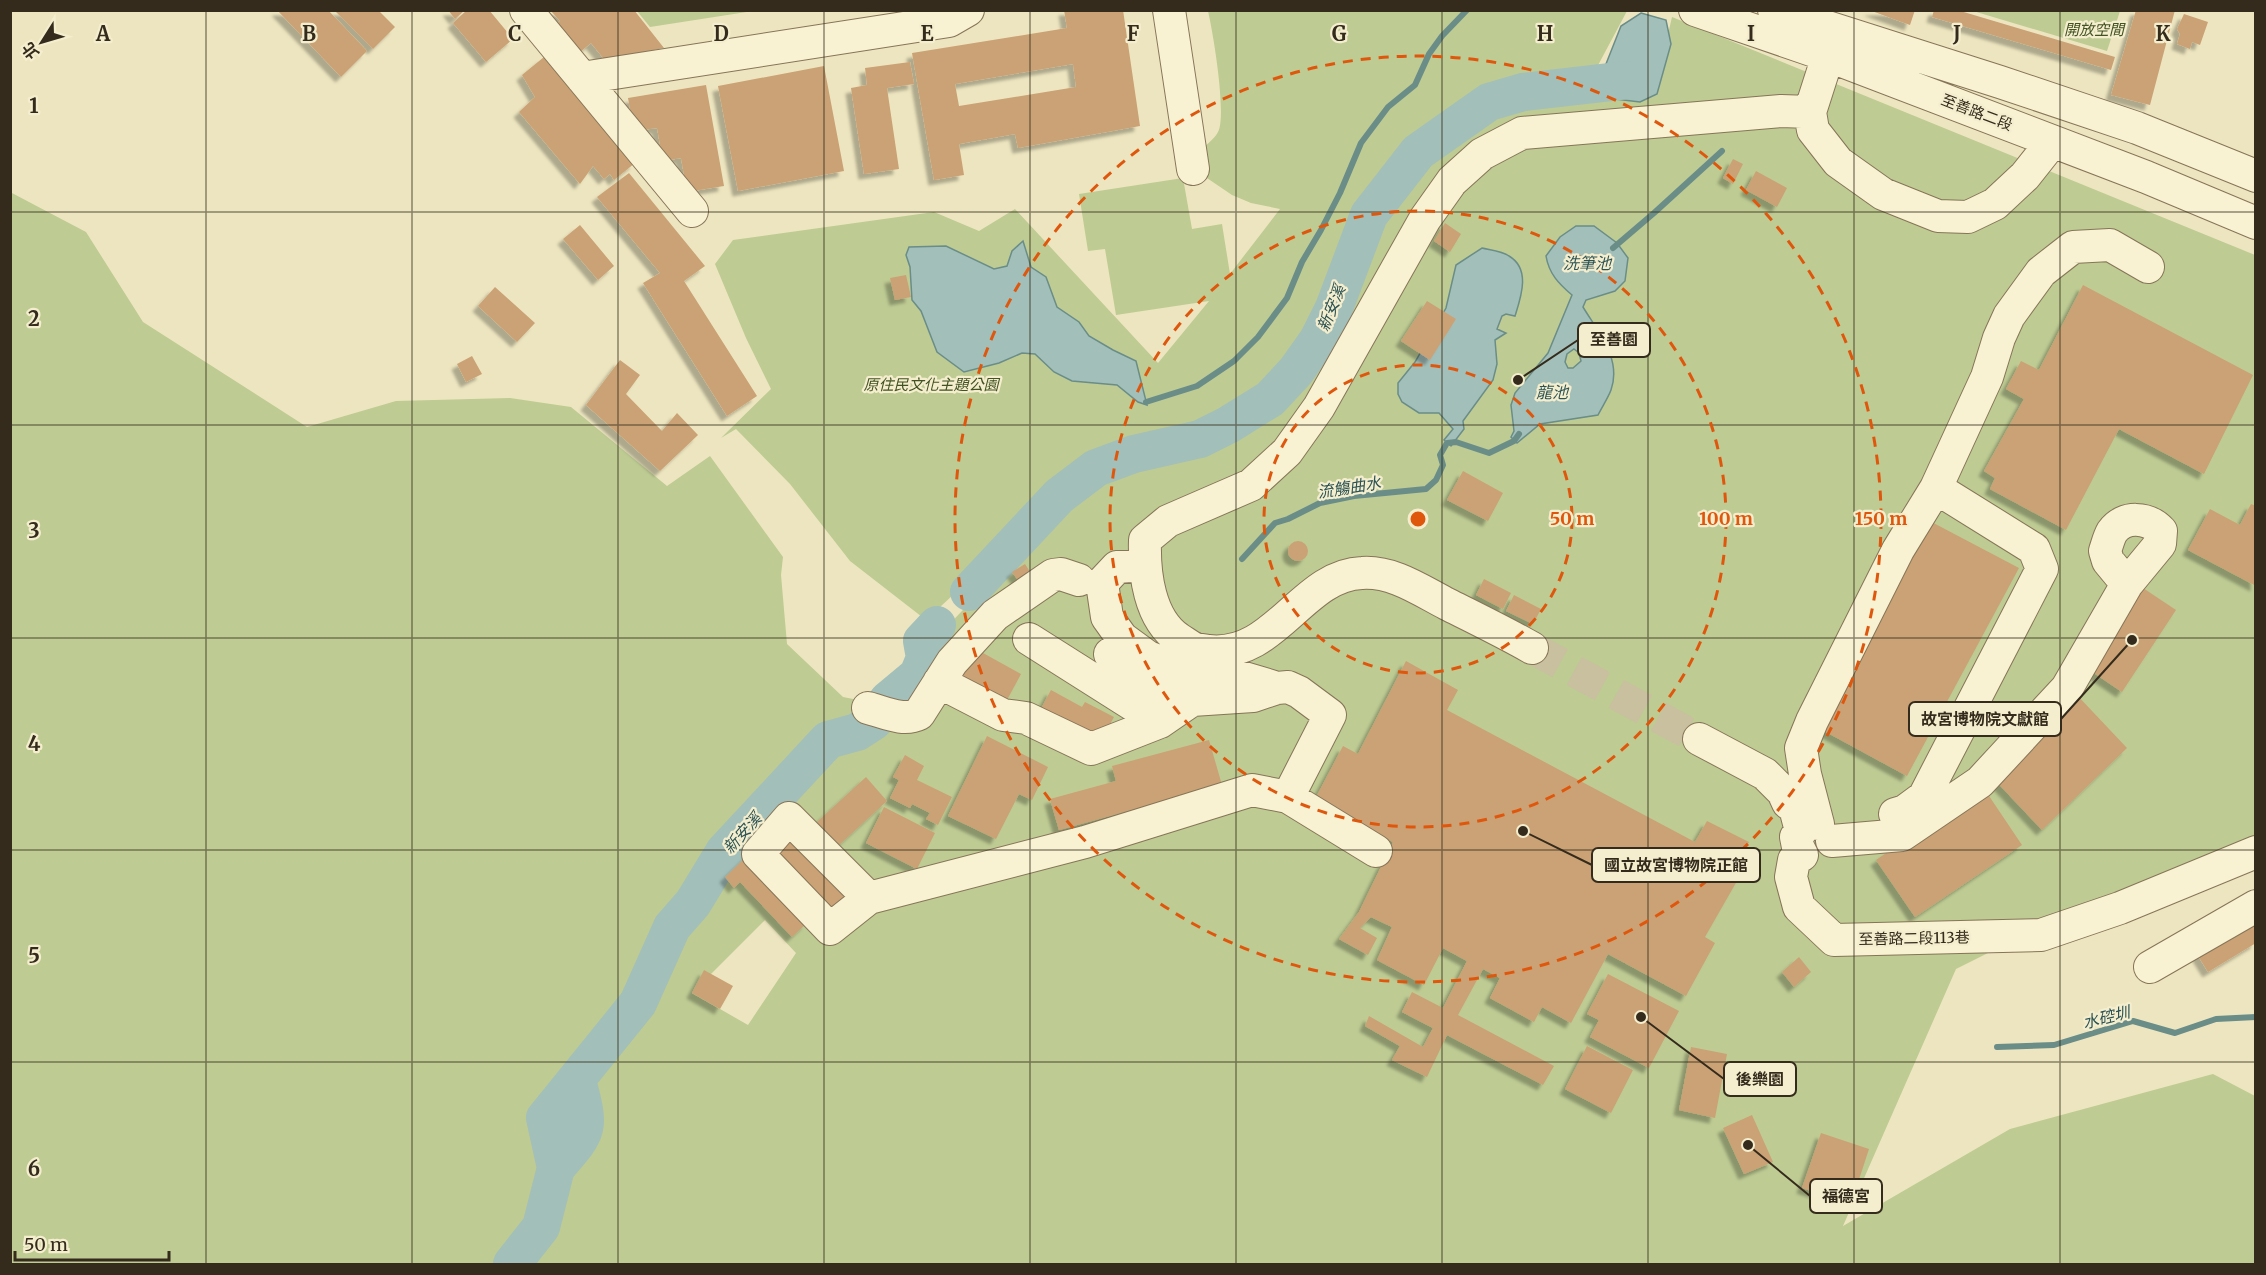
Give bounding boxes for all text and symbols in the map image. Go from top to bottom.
north arrow [12,12,72,72]
park label: 開放空間 [2064,20,2126,39]
text: A [95,21,111,46]
text: B [302,21,316,46]
text: C [508,21,522,46]
text: D [713,21,729,46]
text: E [920,21,934,46]
text: F [1127,21,1140,46]
text: G [1332,21,1347,46]
text: H [1537,21,1553,46]
text: I [1747,21,1755,46]
text: J [1952,21,1961,46]
text: K [2156,21,2171,46]
text: 北 [17,39,43,63]
street label: 至善路二段 [1939,90,2015,134]
text: 1 [29,93,39,118]
water label: 洗筆池 [1563,253,1613,273]
water label: 新安溪 [1313,280,1350,334]
text: 2 [28,306,40,331]
callout: 至善園 [1578,323,1650,357]
text: 至善園 [1590,329,1638,349]
park label: 原住民文化主題公園 [863,375,1000,394]
water label: 龍池 [1536,382,1570,402]
water label: 流觴曲水 [1316,472,1383,502]
text: 50 m [1550,507,1594,530]
text: 100 m [1699,507,1753,530]
text: 150 m [1855,507,1907,530]
centre of rings [1408,509,1428,529]
text: 3 [28,518,40,543]
callout: 故宮博物院文獻館 [1909,702,2061,736]
text: 故宮博物院文獻館 [1921,709,2049,729]
text: 4 [28,731,41,756]
water label: 新安溪 [719,807,767,858]
callout: 國立故宮博物院正館 [1592,848,1760,882]
text: 國立故宮博物院正館 [1604,855,1748,875]
street label: 至善路二段113巷 [1858,928,1970,948]
text: 5 [28,943,40,968]
water label: 水硿圳 [2080,1001,2134,1033]
callout: 後樂園 [1724,1062,1796,1096]
text: 後樂園 [1736,1069,1784,1089]
text: 6 [28,1156,40,1181]
callout: 福德宮 [1810,1179,1882,1213]
text: 福德宮 [1822,1186,1870,1206]
scale bar [15,1224,170,1262]
text: 50 m [24,1233,68,1256]

